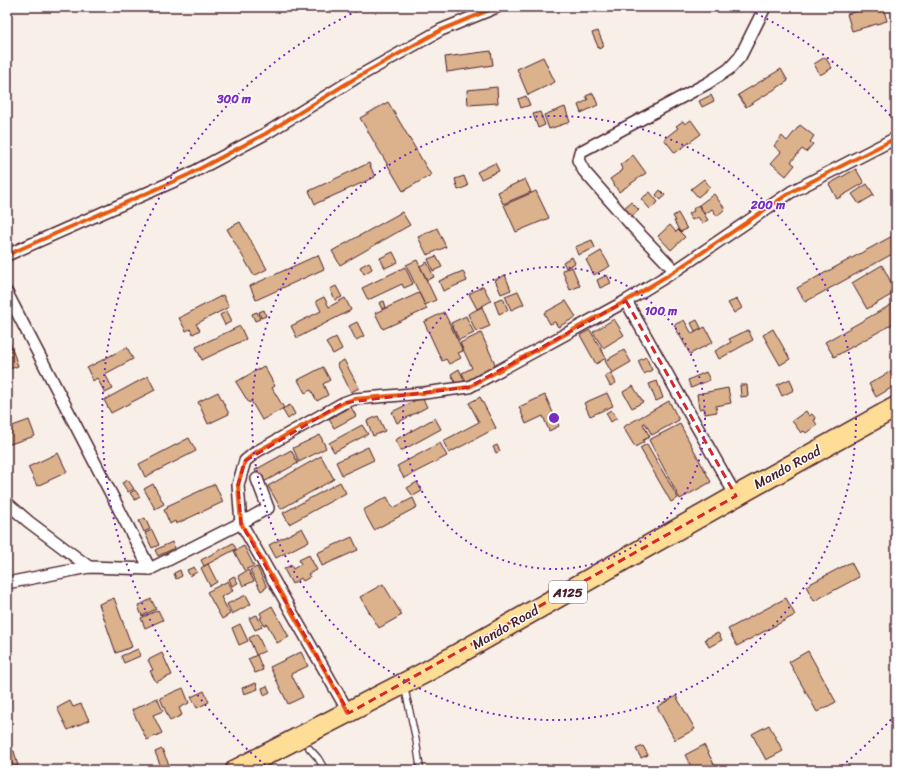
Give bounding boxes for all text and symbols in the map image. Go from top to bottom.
text: 300 m [216,88,252,110]
text: 200 m [750,194,786,216]
text: 100 m [645,300,678,322]
centre of rings [547,411,561,425]
street label: Mando Road [749,438,827,496]
road number: A125 [549,581,587,603]
street label: Mando Road [467,597,545,657]

